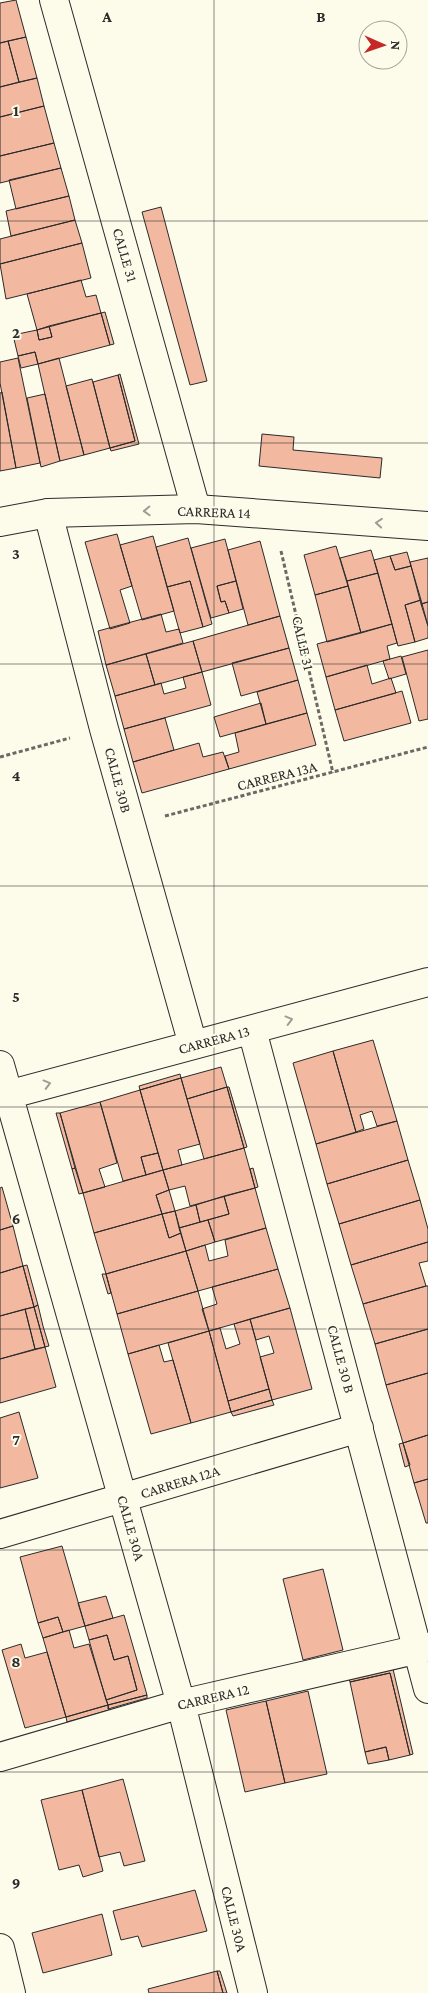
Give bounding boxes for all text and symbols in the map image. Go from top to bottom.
text: A [101,8,112,25]
text: B [316,8,326,25]
north arrow [358,20,408,70]
text: N [388,40,404,51]
text: 1 [13,102,19,119]
street label: CALLE 31 [110,226,140,284]
text: 2 [12,324,20,341]
street label: CARRERA 14 [177,503,251,521]
one-way arrow [143,505,151,516]
one-way arrow [375,517,383,528]
text: 3 [12,545,20,562]
street label: CALLE 31 [289,614,317,672]
street label: CALLE 30B [102,746,134,814]
street label: CARRERA 13A [235,758,319,794]
text: 4 [12,767,21,784]
text: 5 [12,988,20,1005]
one-way arrow [284,1015,293,1026]
street label: CARRERA 13 [177,1023,251,1057]
one-way arrow [43,1080,51,1090]
text: 6 [12,1210,20,1227]
street label: CALLE 30 B [324,1323,358,1395]
text: 7 [12,1431,20,1448]
street label: CARRERA 12A [139,1462,222,1502]
street label: CALLE 30A [114,1493,148,1563]
text: 8 [11,1653,21,1670]
street label: CARRERA 12 [175,1681,251,1713]
text: 9 [12,1874,20,1891]
street label: CALLE 30A [218,1884,250,1954]

